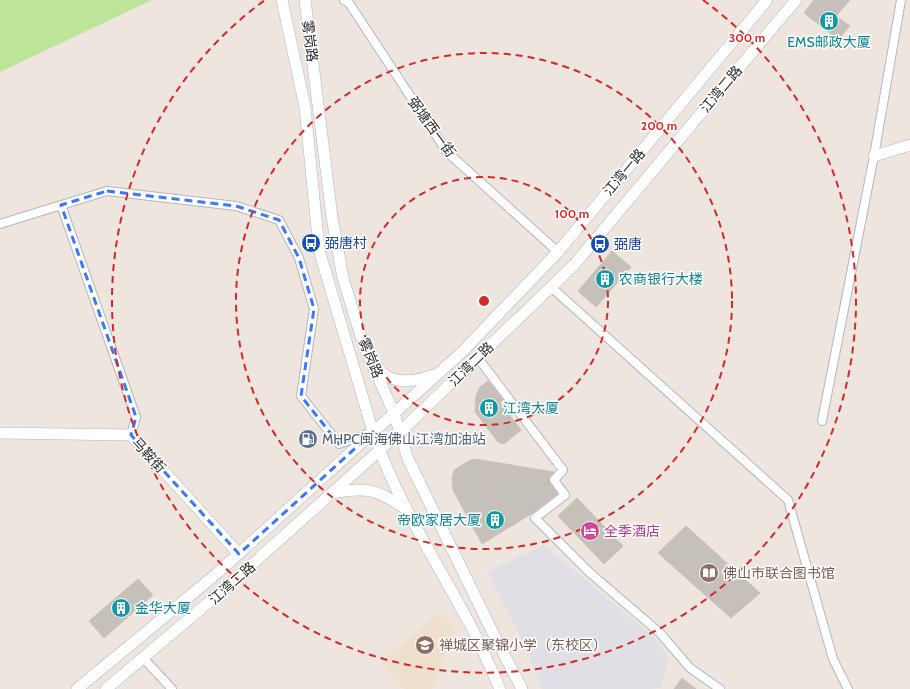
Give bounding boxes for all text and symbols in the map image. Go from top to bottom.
building icon: EMS邮政大厦 [818,10,840,32]
street label: 雾岗路 [299,19,321,63]
text: 300 m [729,30,765,45]
place label: EMS邮政大厦 [787,33,871,51]
street label: 江湾二路 [696,62,746,116]
street label: 弼塘西一街 [404,93,460,161]
text: 200 m [641,118,677,133]
street label: 江湾一路 [599,145,649,199]
text: 100 m [555,206,589,221]
bus stop icon: 弼唐村 [300,232,322,254]
bus stop icon: 弼唐 [589,233,611,255]
place label: 弼唐村 [325,234,367,252]
place label: 弼唐 [614,235,642,253]
building icon: 农商银行大楼 [594,268,616,290]
place label: 农商银行大楼 [619,270,703,288]
centre of rings [477,294,491,308]
street label: 雾岗路 [355,335,387,381]
street label: 江湾二路 [445,338,497,390]
building icon: 江湾大厦 [478,397,500,419]
place label: 江湾大厦 [503,399,559,417]
fuel station icon: MHPC闽海佛山江湾加油站 [297,428,319,450]
place label: MHPC闽海佛山江湾加油站 [322,430,486,448]
street label: 马鞍街 [128,434,170,476]
building icon: 帝欧家居大厦 [484,509,506,531]
place label: 帝欧家居大厦 [397,511,481,529]
hotel icon: 全季酒店 [579,520,601,542]
place label: 全季酒店 [604,522,660,540]
street label: 江湾二路 [205,558,259,608]
library icon: 佛山市联合图书馆 [698,562,720,584]
place label: 佛山市联合图书馆 [723,564,835,582]
building icon: 金华大厦 [110,597,132,619]
place label: 金华大厦 [135,599,191,617]
school or university icon: 禅城区聚锦小学（东校区） [414,634,436,656]
place label: 禅城区聚锦小学（东校区） [439,636,607,654]

